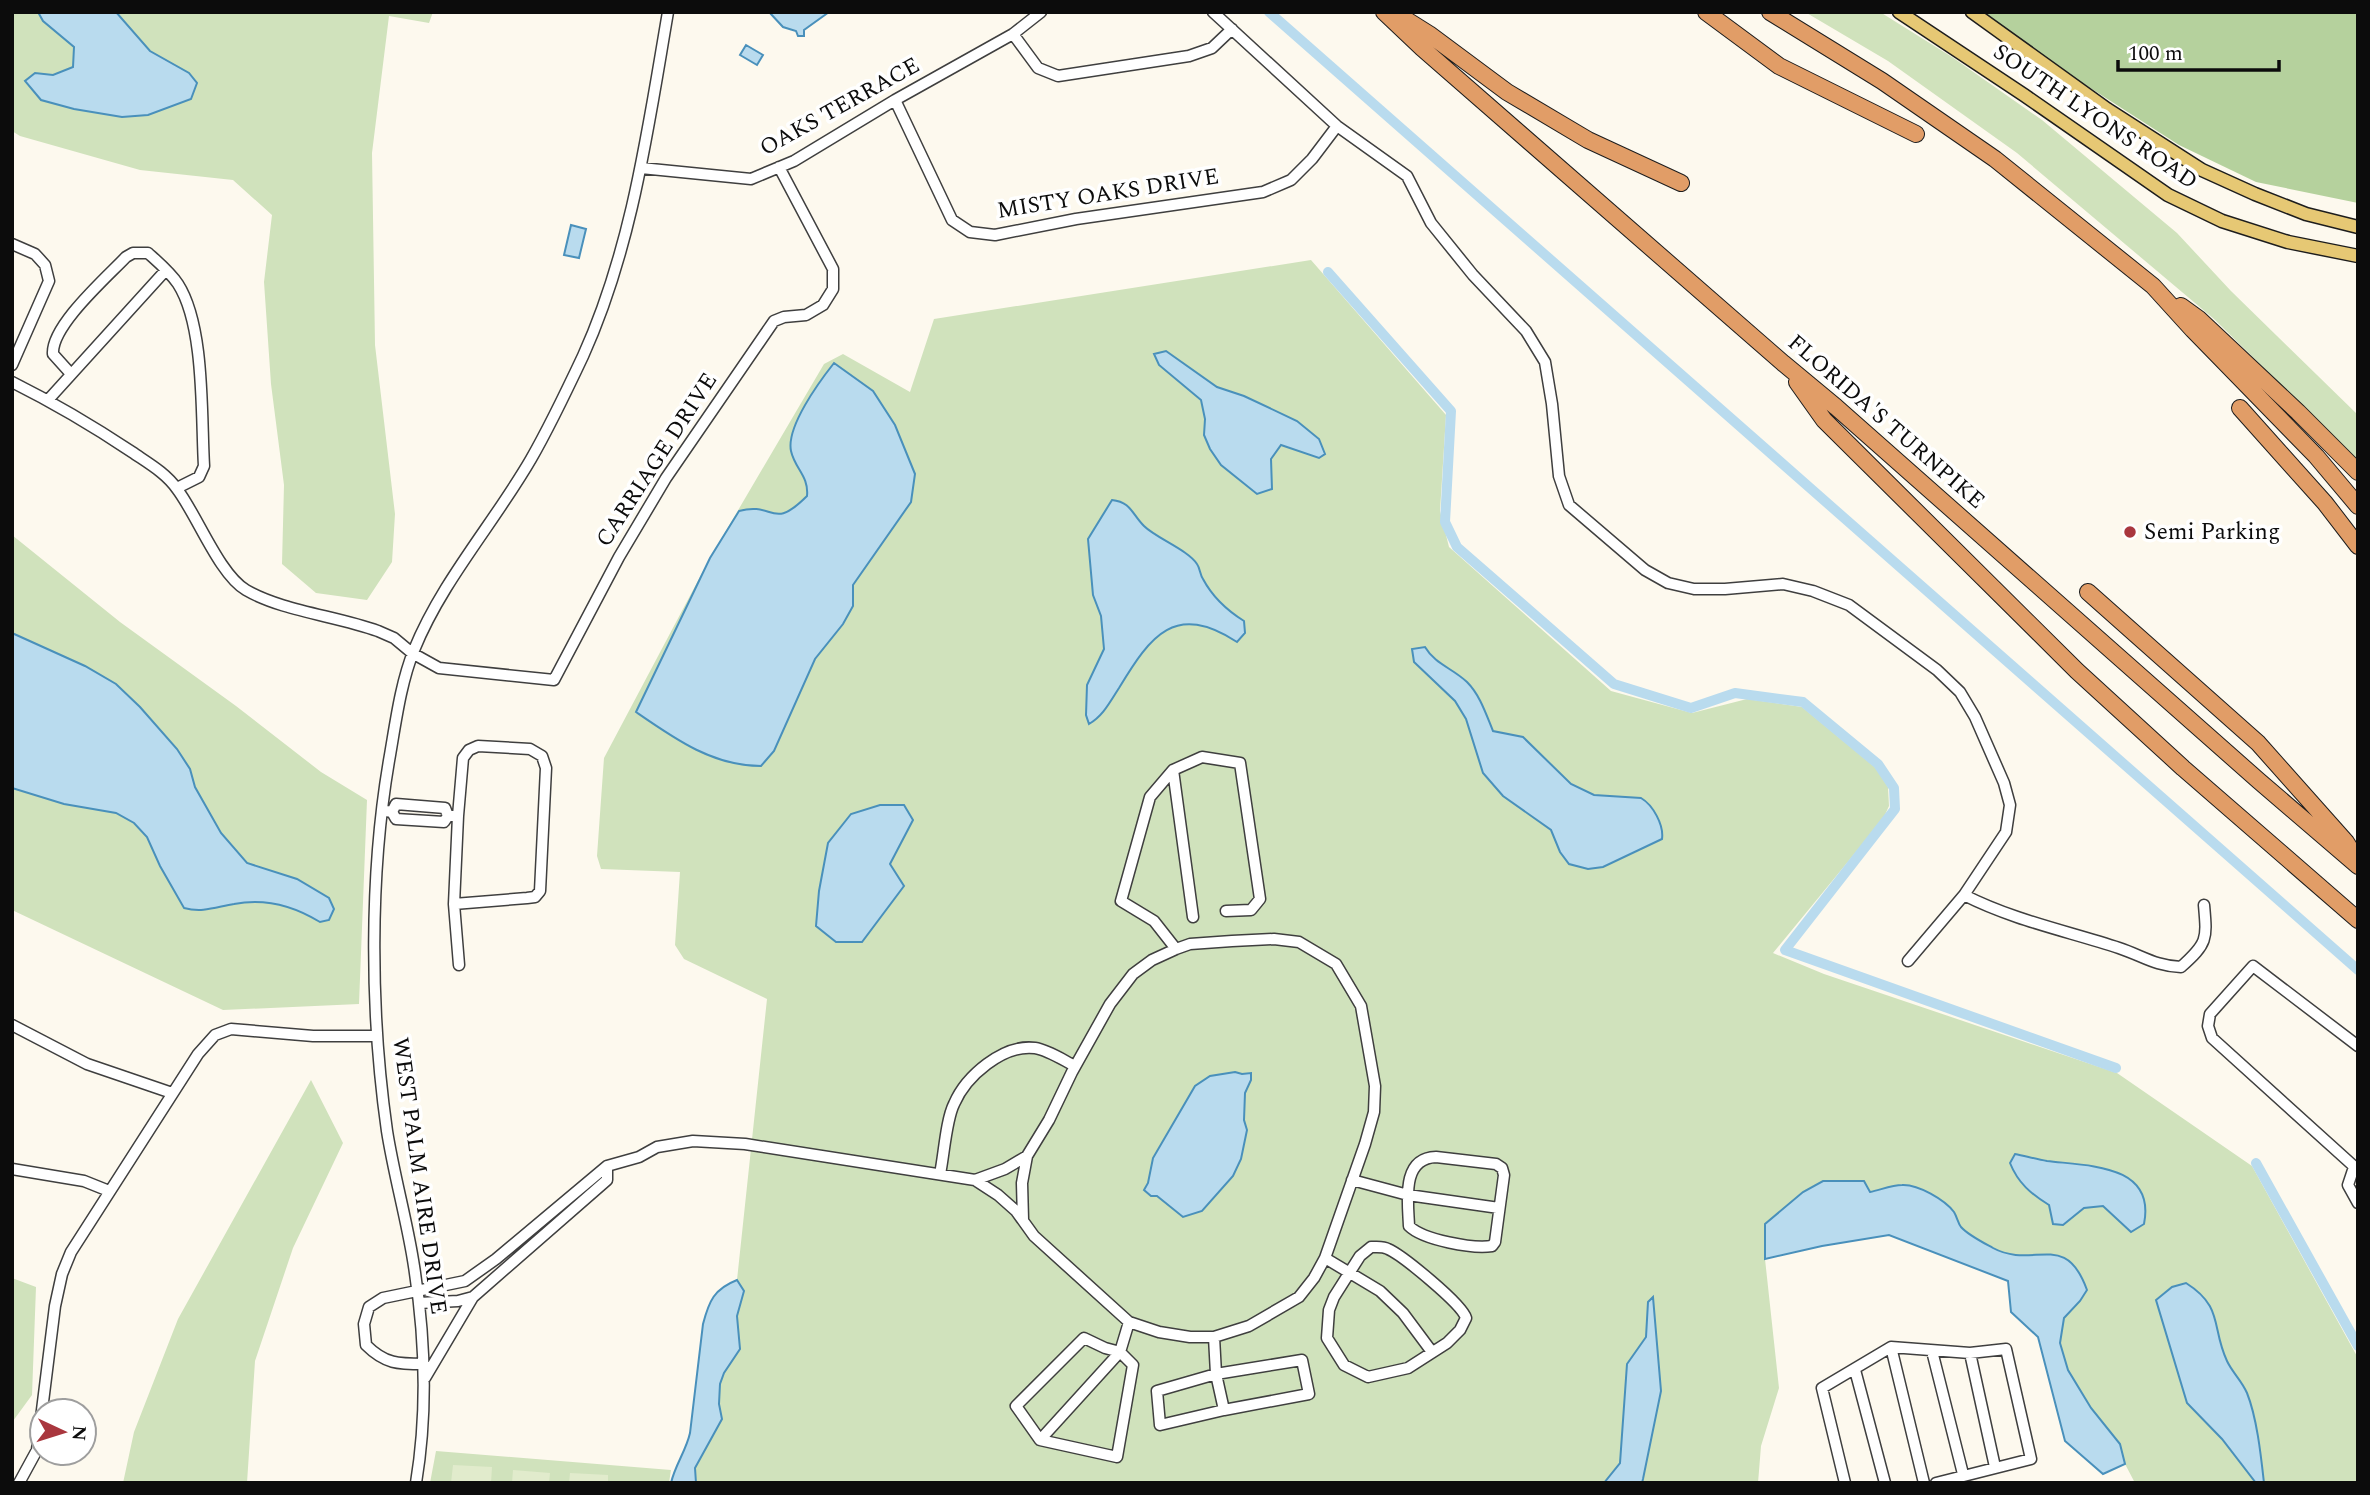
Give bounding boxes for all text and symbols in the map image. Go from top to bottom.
scale bar [2118,28,2279,72]
street label: SOUTH LYONS ROAD [1985,35,2205,199]
text: 100 m [2128,38,2183,70]
street label: OAKS TERRACE [753,48,927,166]
street label: MISTY OAKS DRIVE [994,159,1222,229]
street label: FLORIDA'S TURNPIKE [1779,326,1993,518]
street label: CARRIAGE DRIVE [587,366,727,554]
place label: Semi Parking [2144,515,2280,550]
marker: Semi Parking [2122,524,2138,540]
street label: WEST PALM AIRE DRIVE [382,1035,456,1317]
north arrow [28,1397,98,1467]
text: N [63,1424,93,1442]

